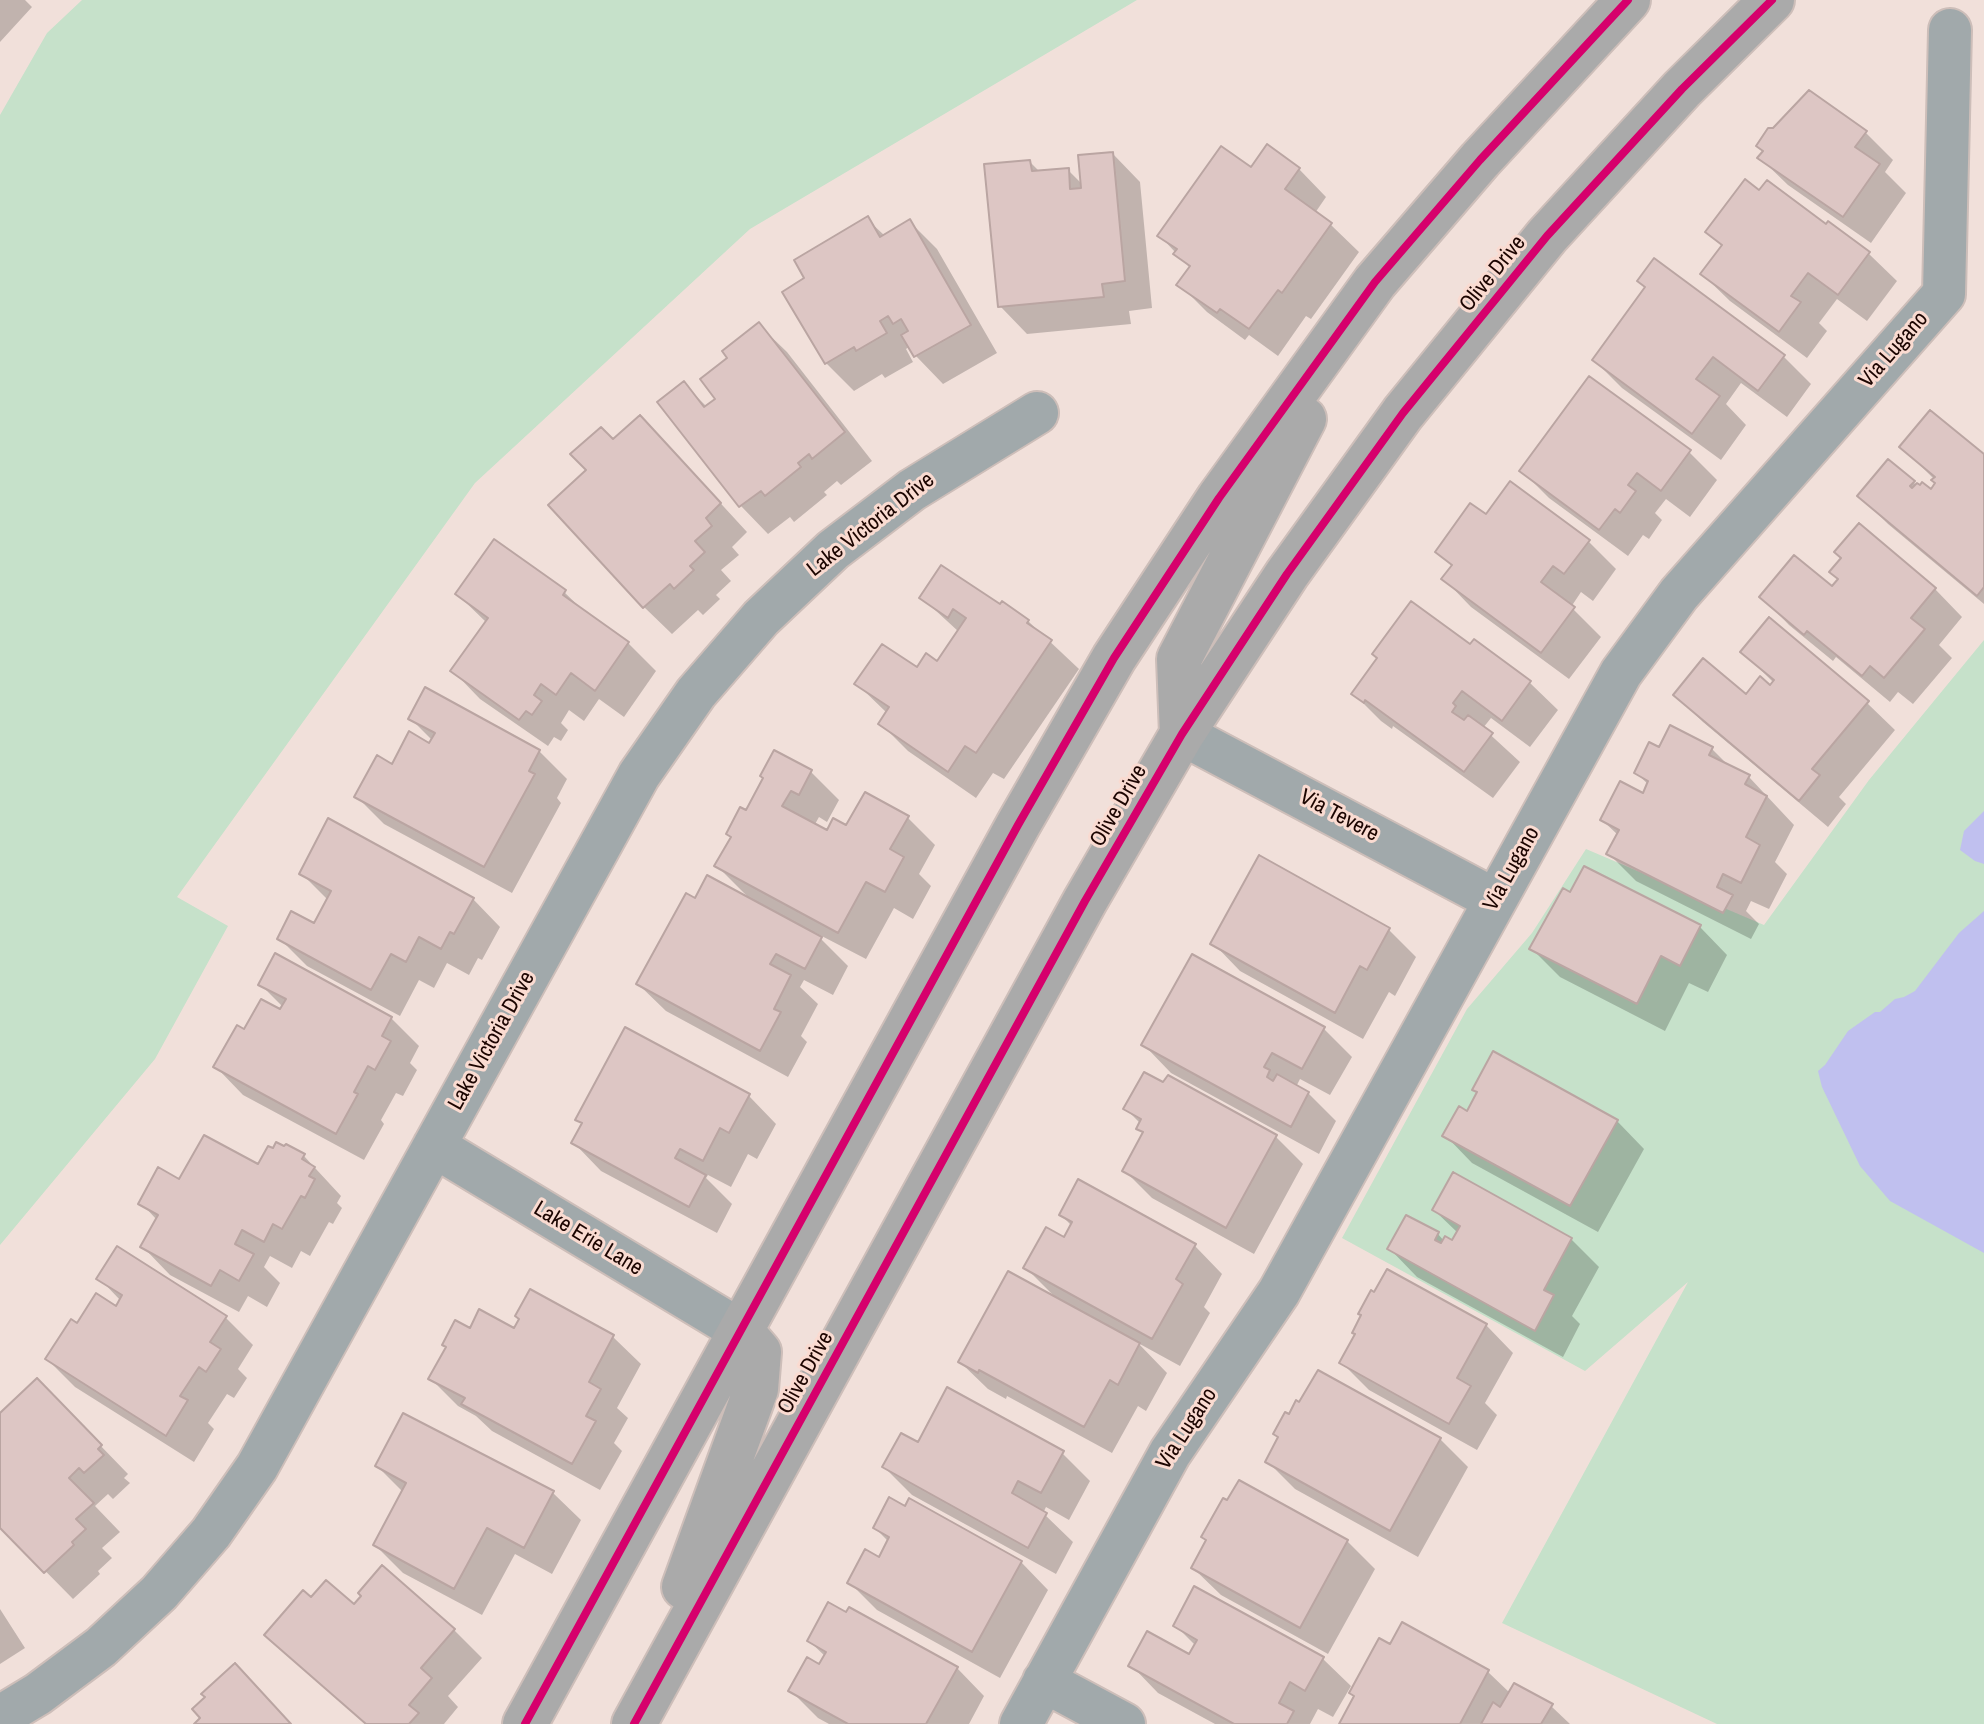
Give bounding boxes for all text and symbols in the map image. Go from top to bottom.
street label: Olive Drive [1454,231,1532,317]
street label: Via Lugano [1854,307,1934,393]
street label: Lake Victoria Drive [802,467,940,583]
street label: Olive Drive [1085,760,1153,852]
street label: Via Tevere [1295,784,1383,848]
street label: Via Lugano [1478,822,1546,916]
street label: Lake Victoria Drive [443,967,541,1115]
street label: Lake Erie Lane [529,1196,647,1282]
street label: Olive Drive [773,1327,839,1419]
street label: Via Lugano [1151,1383,1223,1475]

